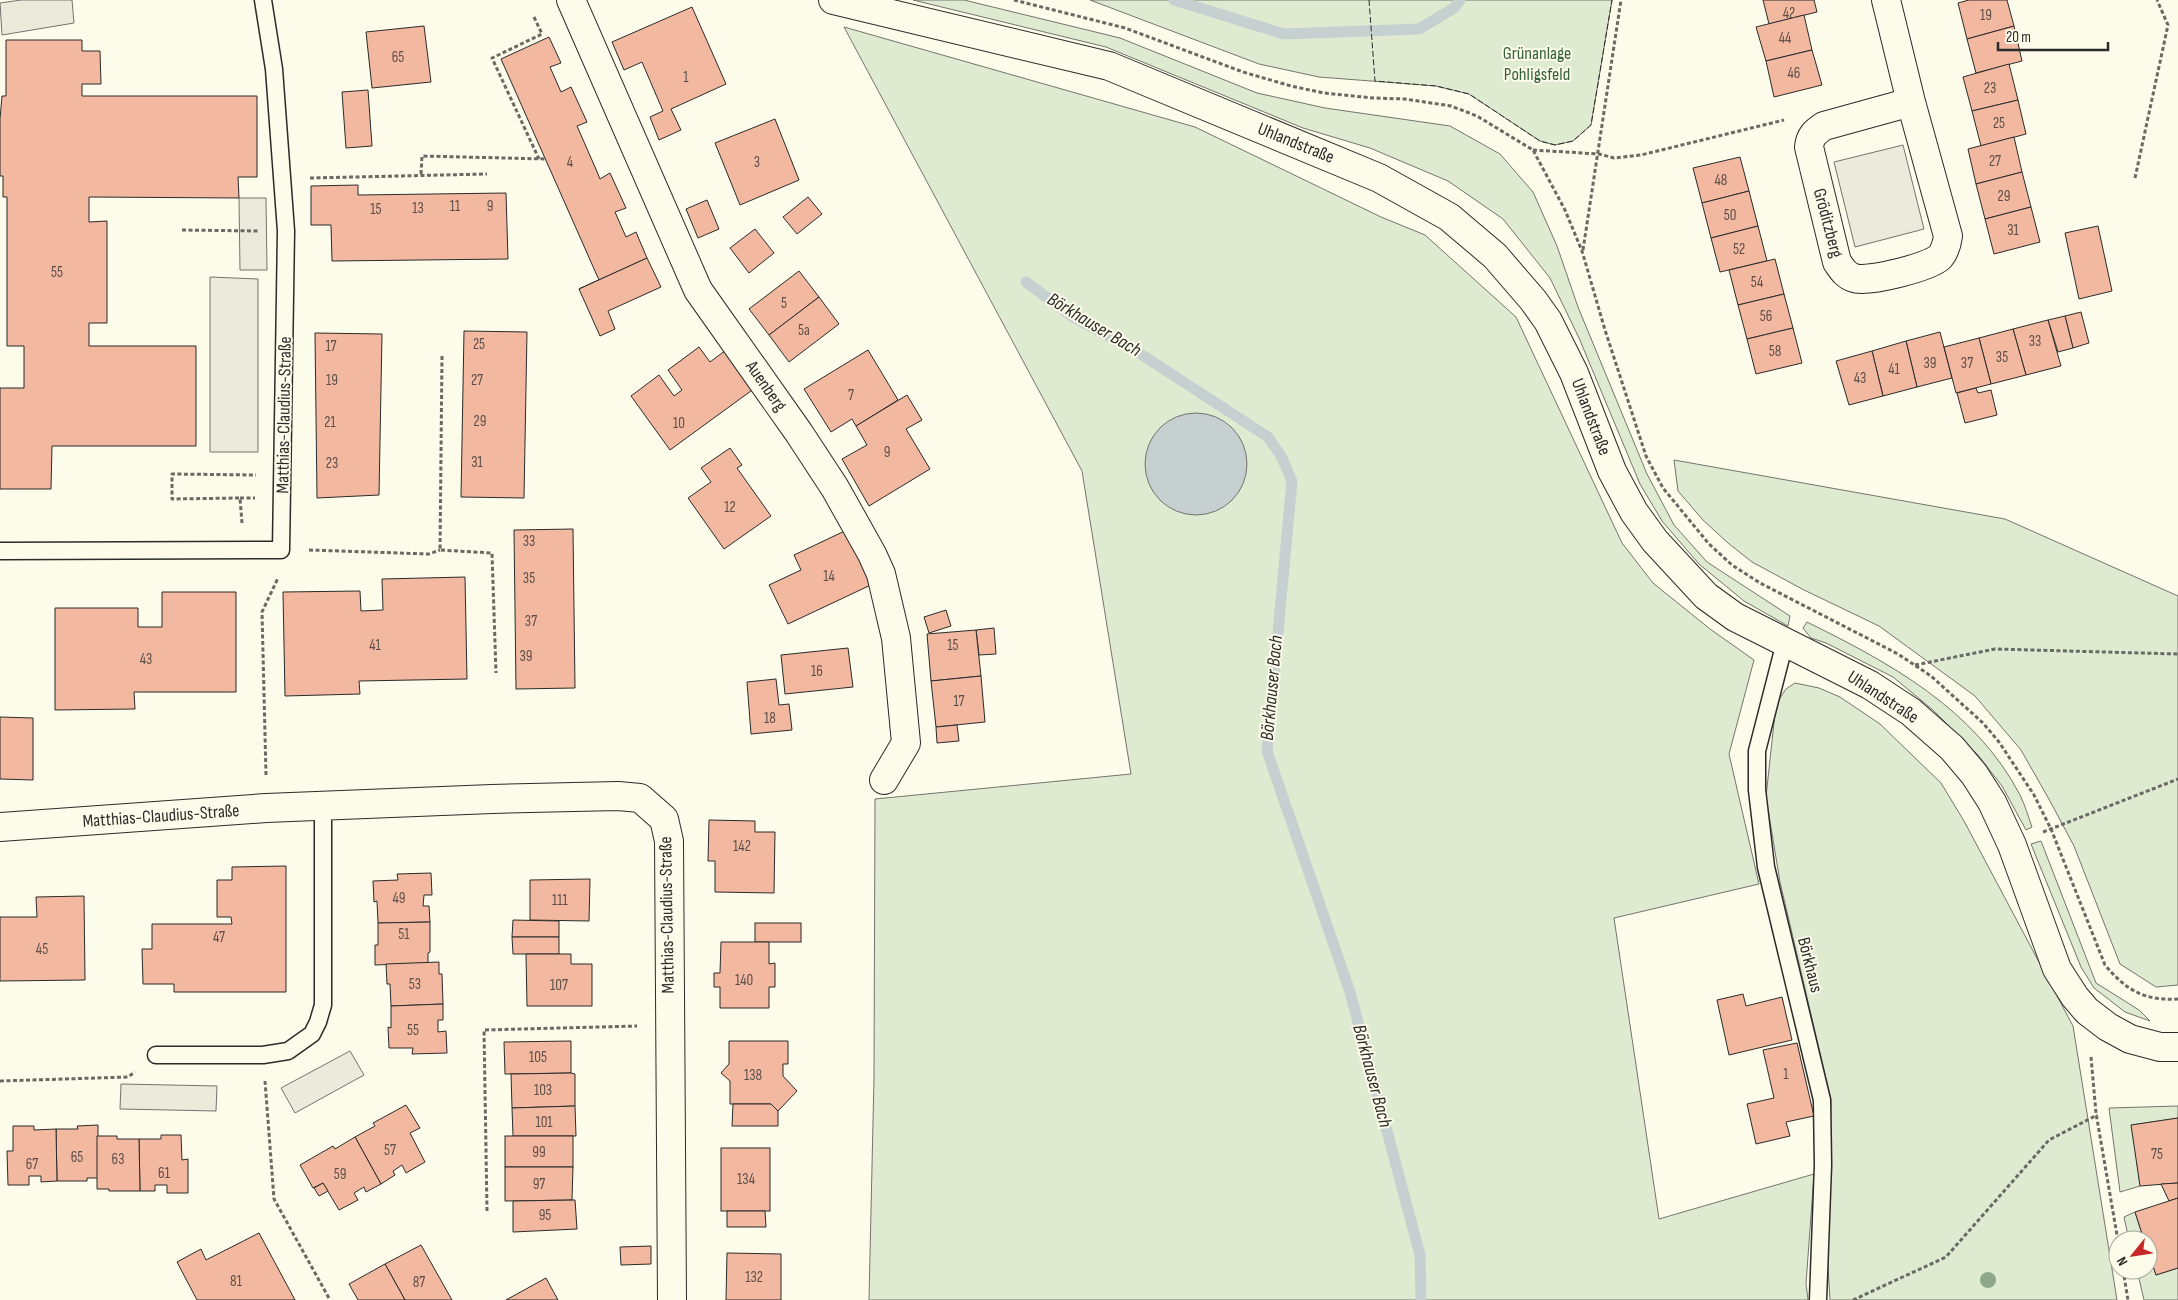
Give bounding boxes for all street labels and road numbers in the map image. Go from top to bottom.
street label: Uhlandstraße [1255,118,1337,168]
street label: Gröditzberg [1809,186,1847,260]
street label: Matthias-Claudius-Straße [272,336,296,494]
street label: Auenberg [741,356,791,415]
street label: Uhlandstraße [1567,376,1615,458]
street label: Uhlandstraße [1843,666,1923,728]
street label: Matthias-Claudius-Straße [82,800,240,832]
street label: Matthias-Claudius-Straße [655,836,679,994]
street label: Börkhaus [1793,935,1827,995]

